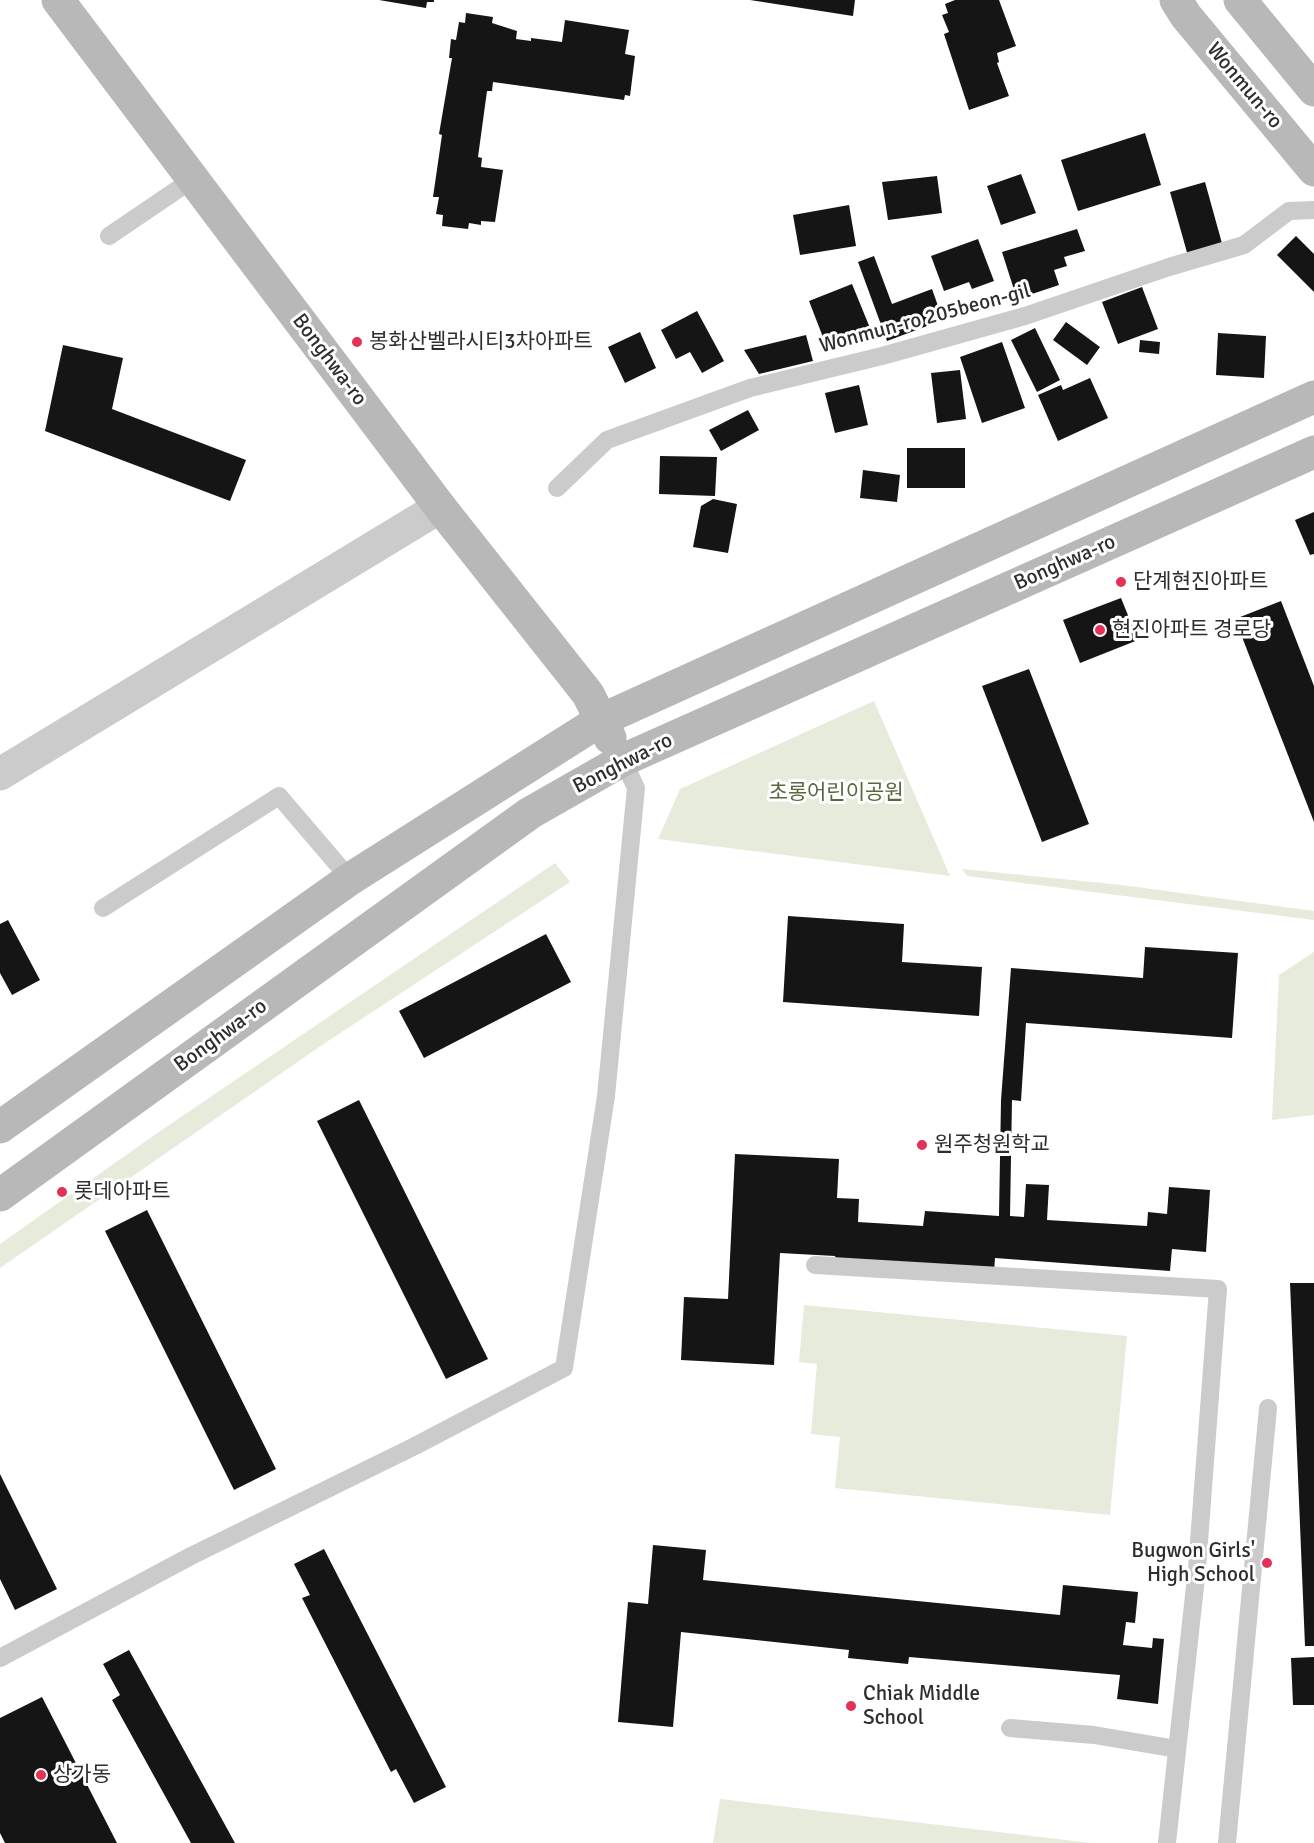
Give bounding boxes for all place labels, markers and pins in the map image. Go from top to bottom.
place label: 봉화산벨라시티3차아파트 [369,329,593,355]
marker: 봉화산벨라시티3차아파트 [350,335,364,349]
place label: 단계현진아파트 [1133,569,1268,595]
marker: 단계현진아파트 [1114,575,1128,589]
place label: 현진아파트 경로당 [1112,617,1271,643]
marker: 현진아파트 경로당 [1093,623,1107,637]
place label: 원주청원학교 [934,1132,1050,1158]
marker: 원주청원학교 [915,1138,929,1152]
place label: 롯데아파트 [74,1179,171,1205]
marker: 롯데아파트 [55,1185,69,1199]
place label: Bugwon Girls' High School [1131,1538,1255,1588]
marker: Bugwon Girls' High School [1260,1556,1274,1570]
place label: Chiak Middle School [863,1681,980,1731]
marker: Chiak Middle School [844,1699,858,1713]
place label: 상가동 [53,1762,111,1788]
marker: 상가동 [34,1768,48,1782]

